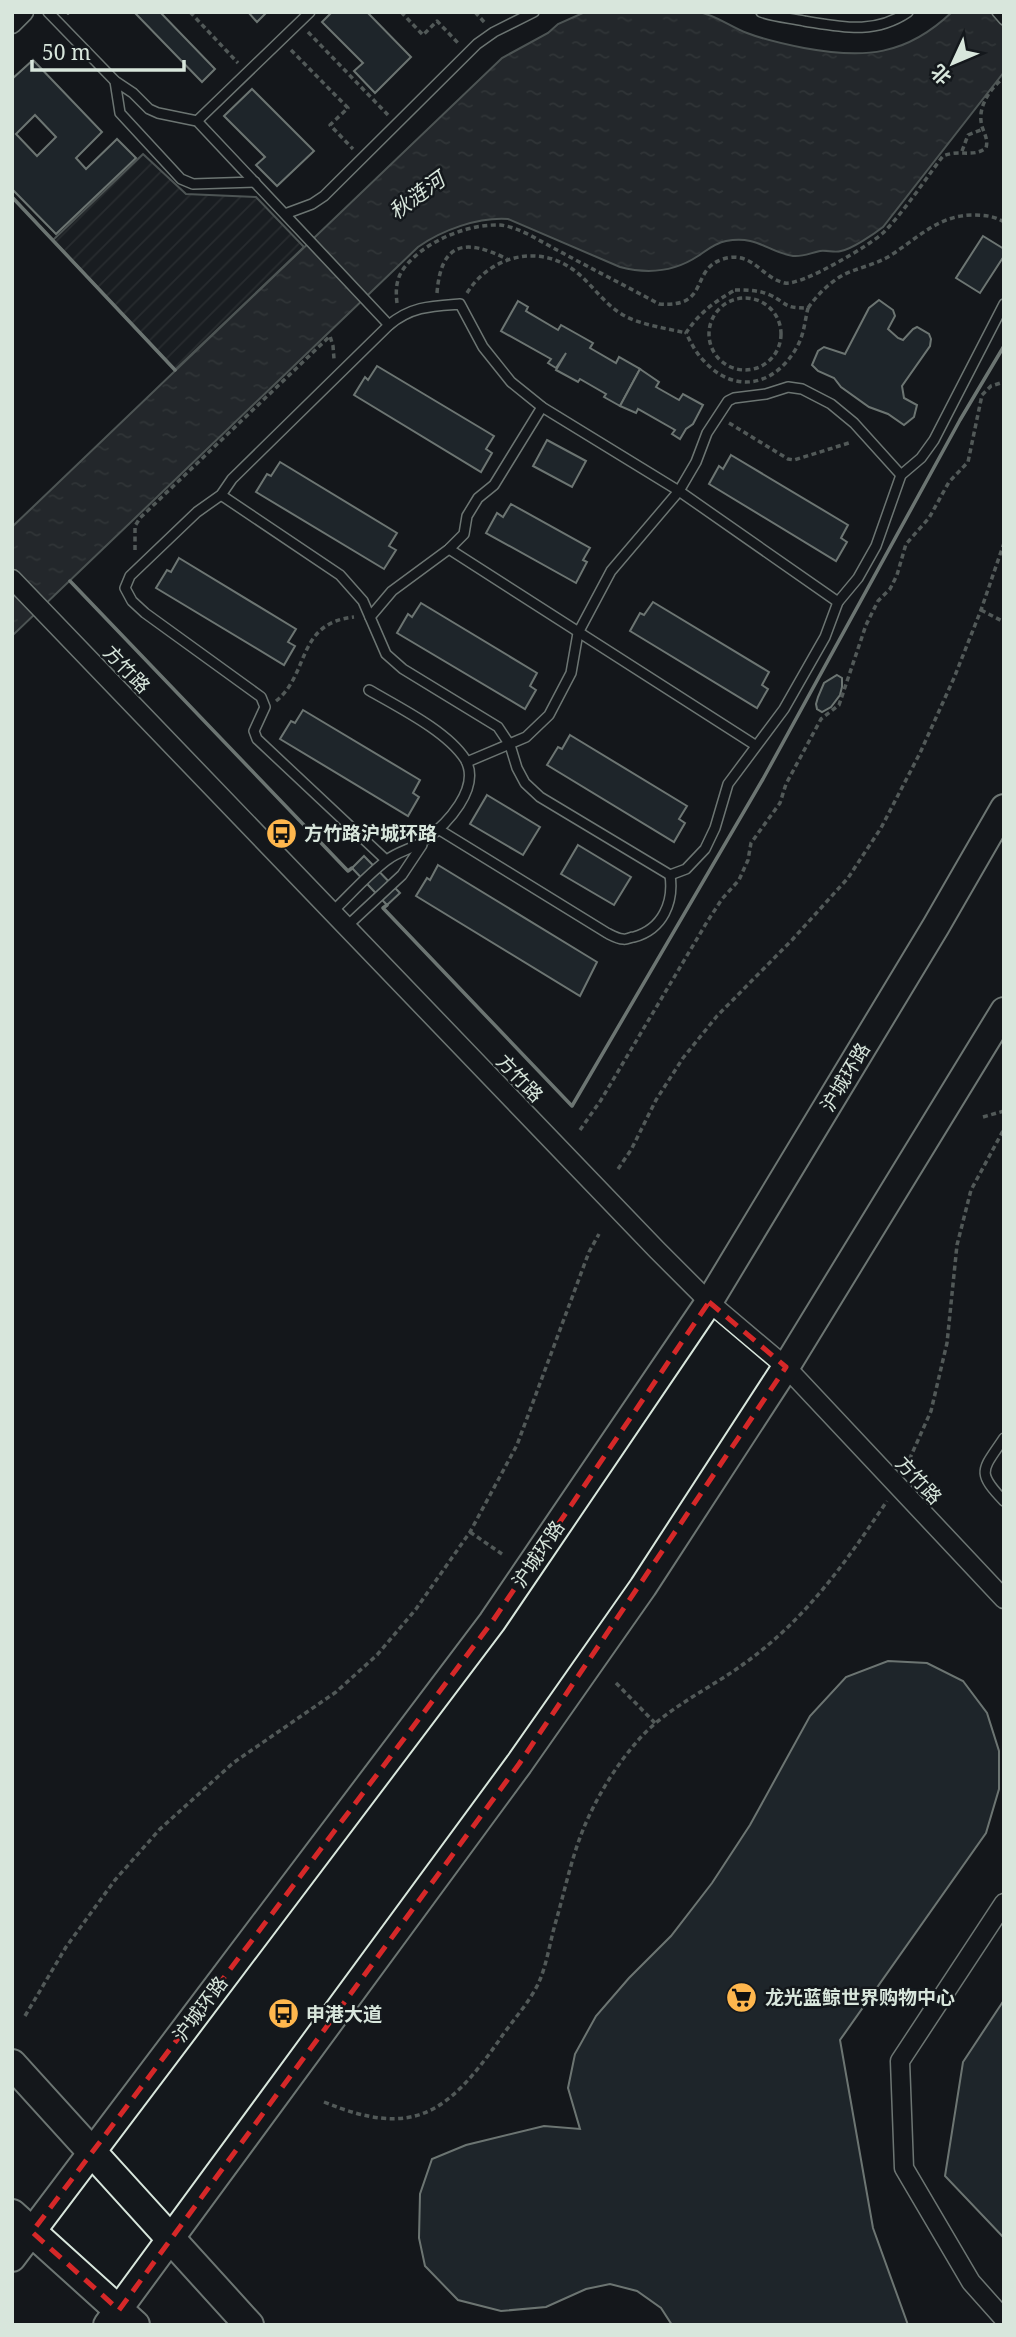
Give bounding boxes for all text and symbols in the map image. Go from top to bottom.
scale bar [32,28,184,72]
north arrow [918,28,988,98]
text: 50 m [42,38,91,66]
text: 北 [925,59,957,91]
water label: 秋涟河 [383,163,453,225]
street label: 方竹路 [98,639,156,699]
bus stop icon: 方竹路沪城环路 [264,816,298,850]
place label: 方竹路沪城环路 [304,820,437,846]
street label: 沪城环路 [814,1038,876,1116]
street label: 方竹路 [491,1048,549,1108]
street label: 方竹路 [890,1450,948,1510]
street label: 沪城环路 [506,1515,570,1593]
street label: 沪城环路 [167,1971,233,2047]
supermarket icon: 龙光蓝鲸世界购物中心 [725,1980,759,2014]
place label: 龙光蓝鲸世界购物中心 [765,1984,955,2010]
bus stop icon: 申港大道 [266,1997,300,2031]
place label: 申港大道 [306,2001,382,2027]

